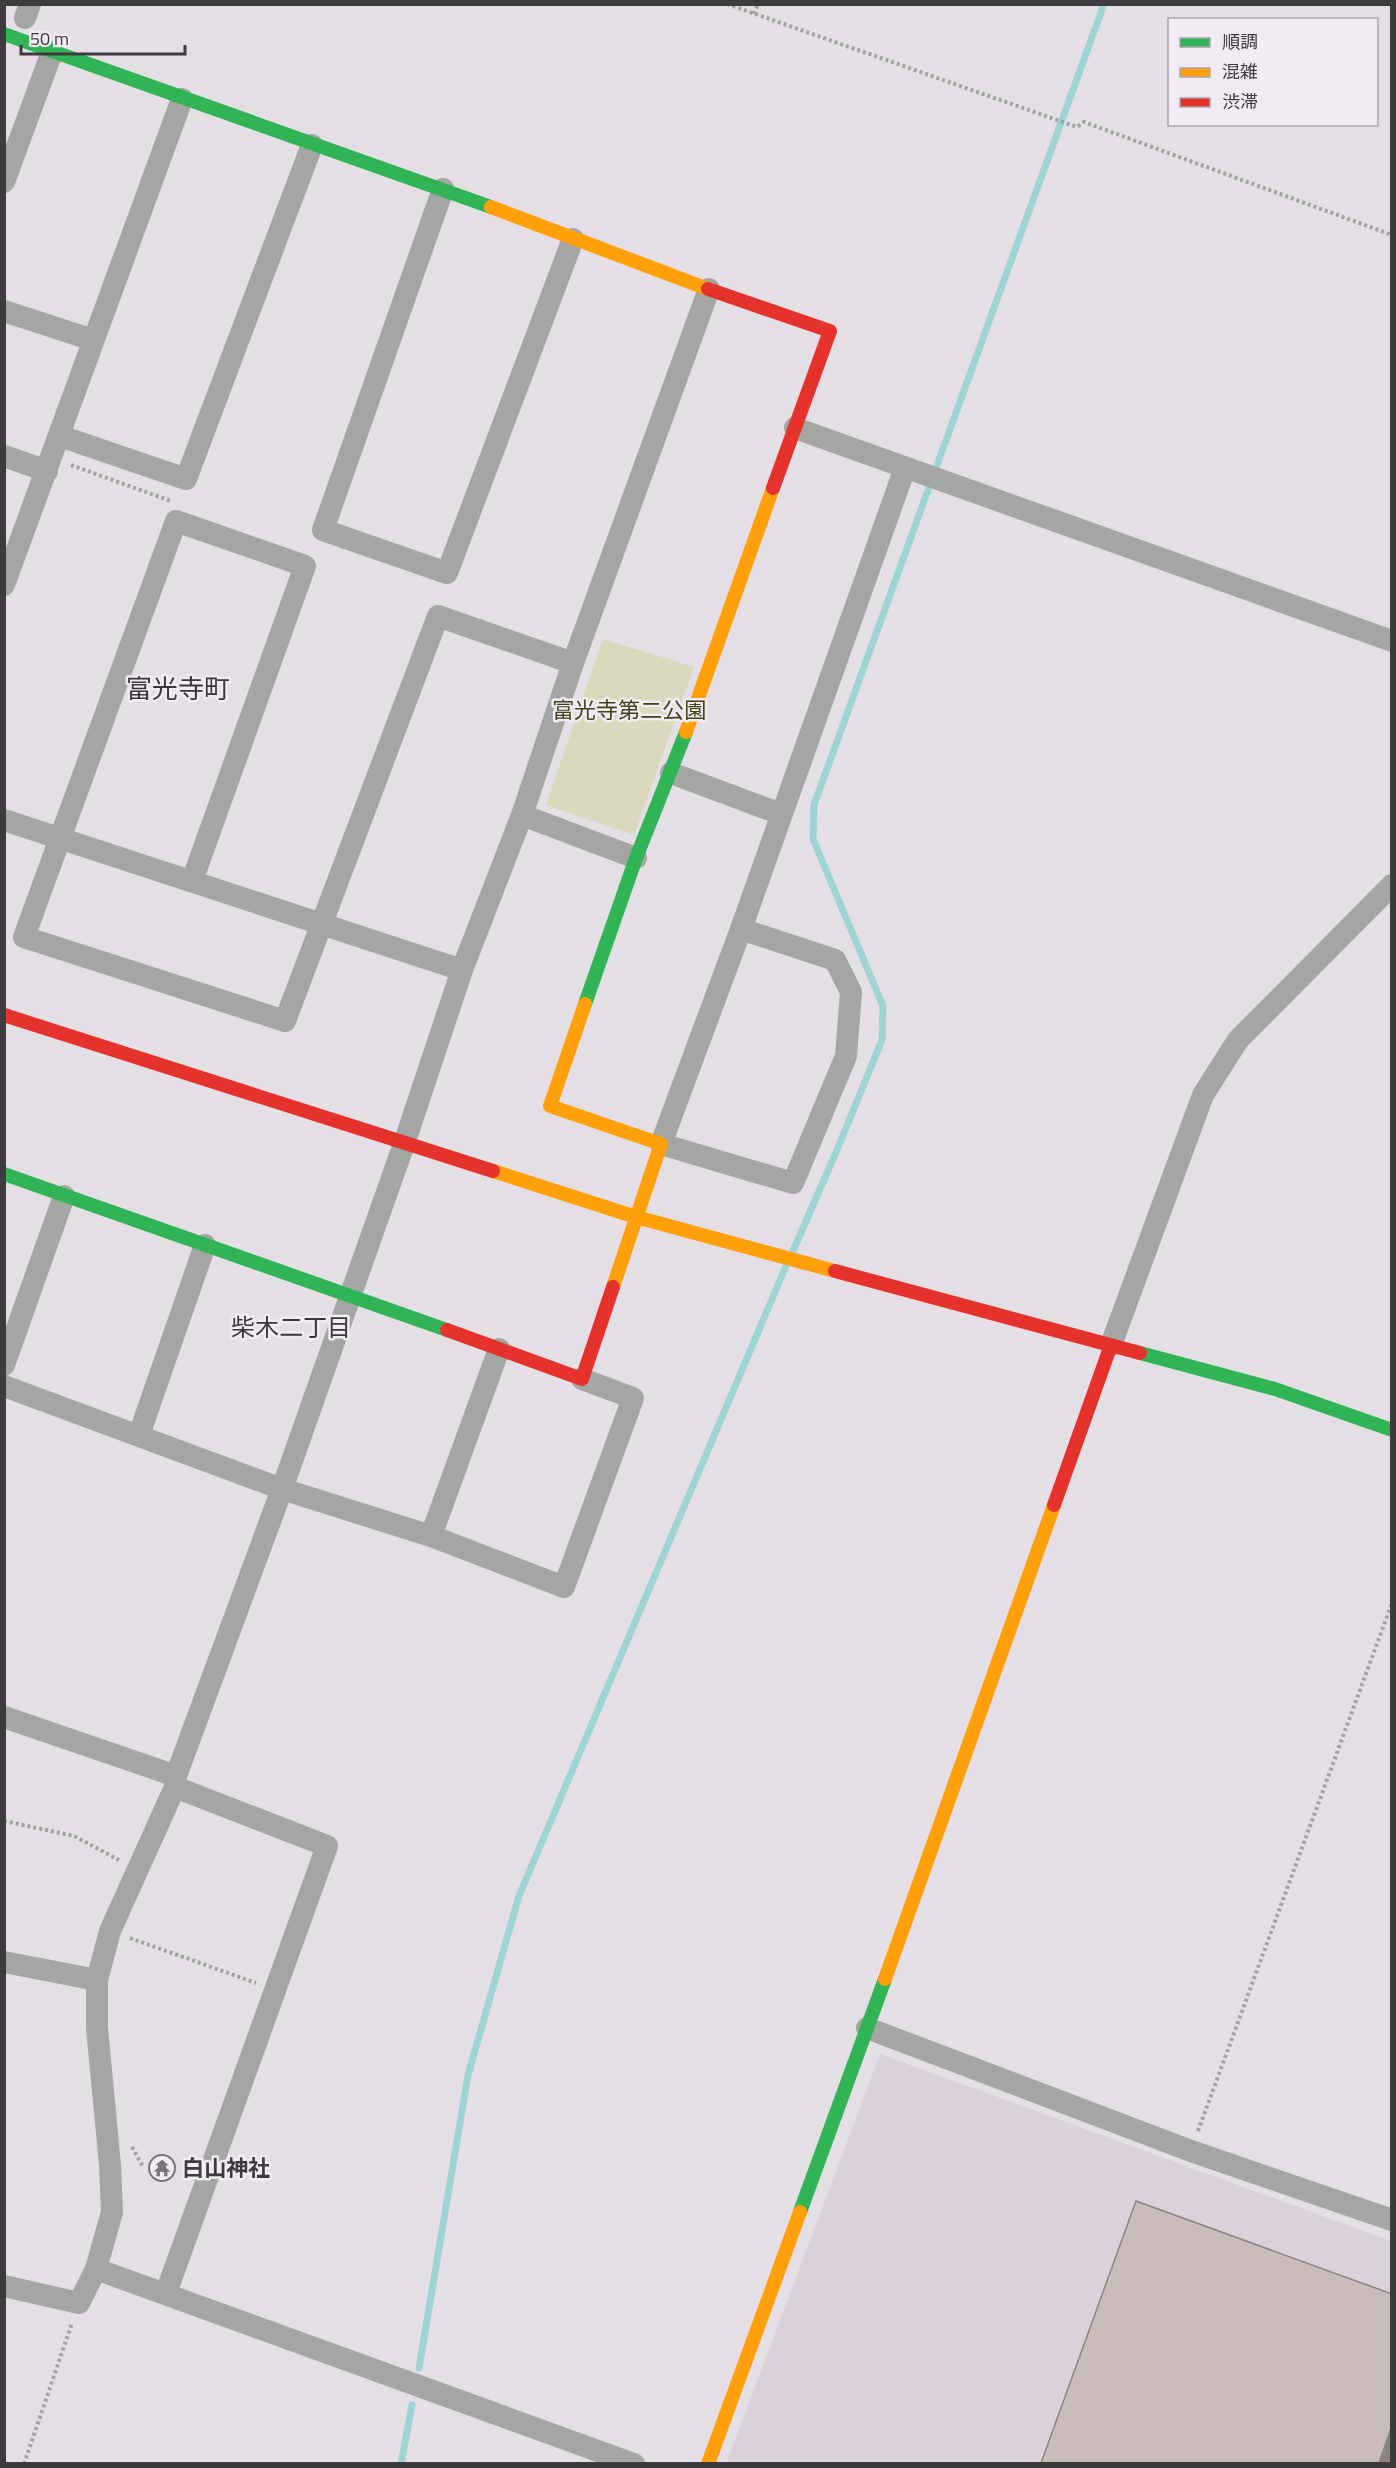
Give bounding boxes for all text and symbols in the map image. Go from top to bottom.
scale bar [21,18,184,56]
legend [1168,18,1378,126]
text: 50 m [30,25,69,52]
text: 順調 [1222,28,1258,55]
text: 混雑 [1222,58,1258,85]
text: 渋滞 [1222,88,1258,115]
district label: 富光寺町 [126,669,230,708]
park label: 富光寺第二公園 [552,693,706,727]
district label: 柴木二丁目 [231,1309,351,1345]
place label: 白山神社 [182,2151,270,2185]
temple icon: 白山神社 [147,2153,177,2183]

